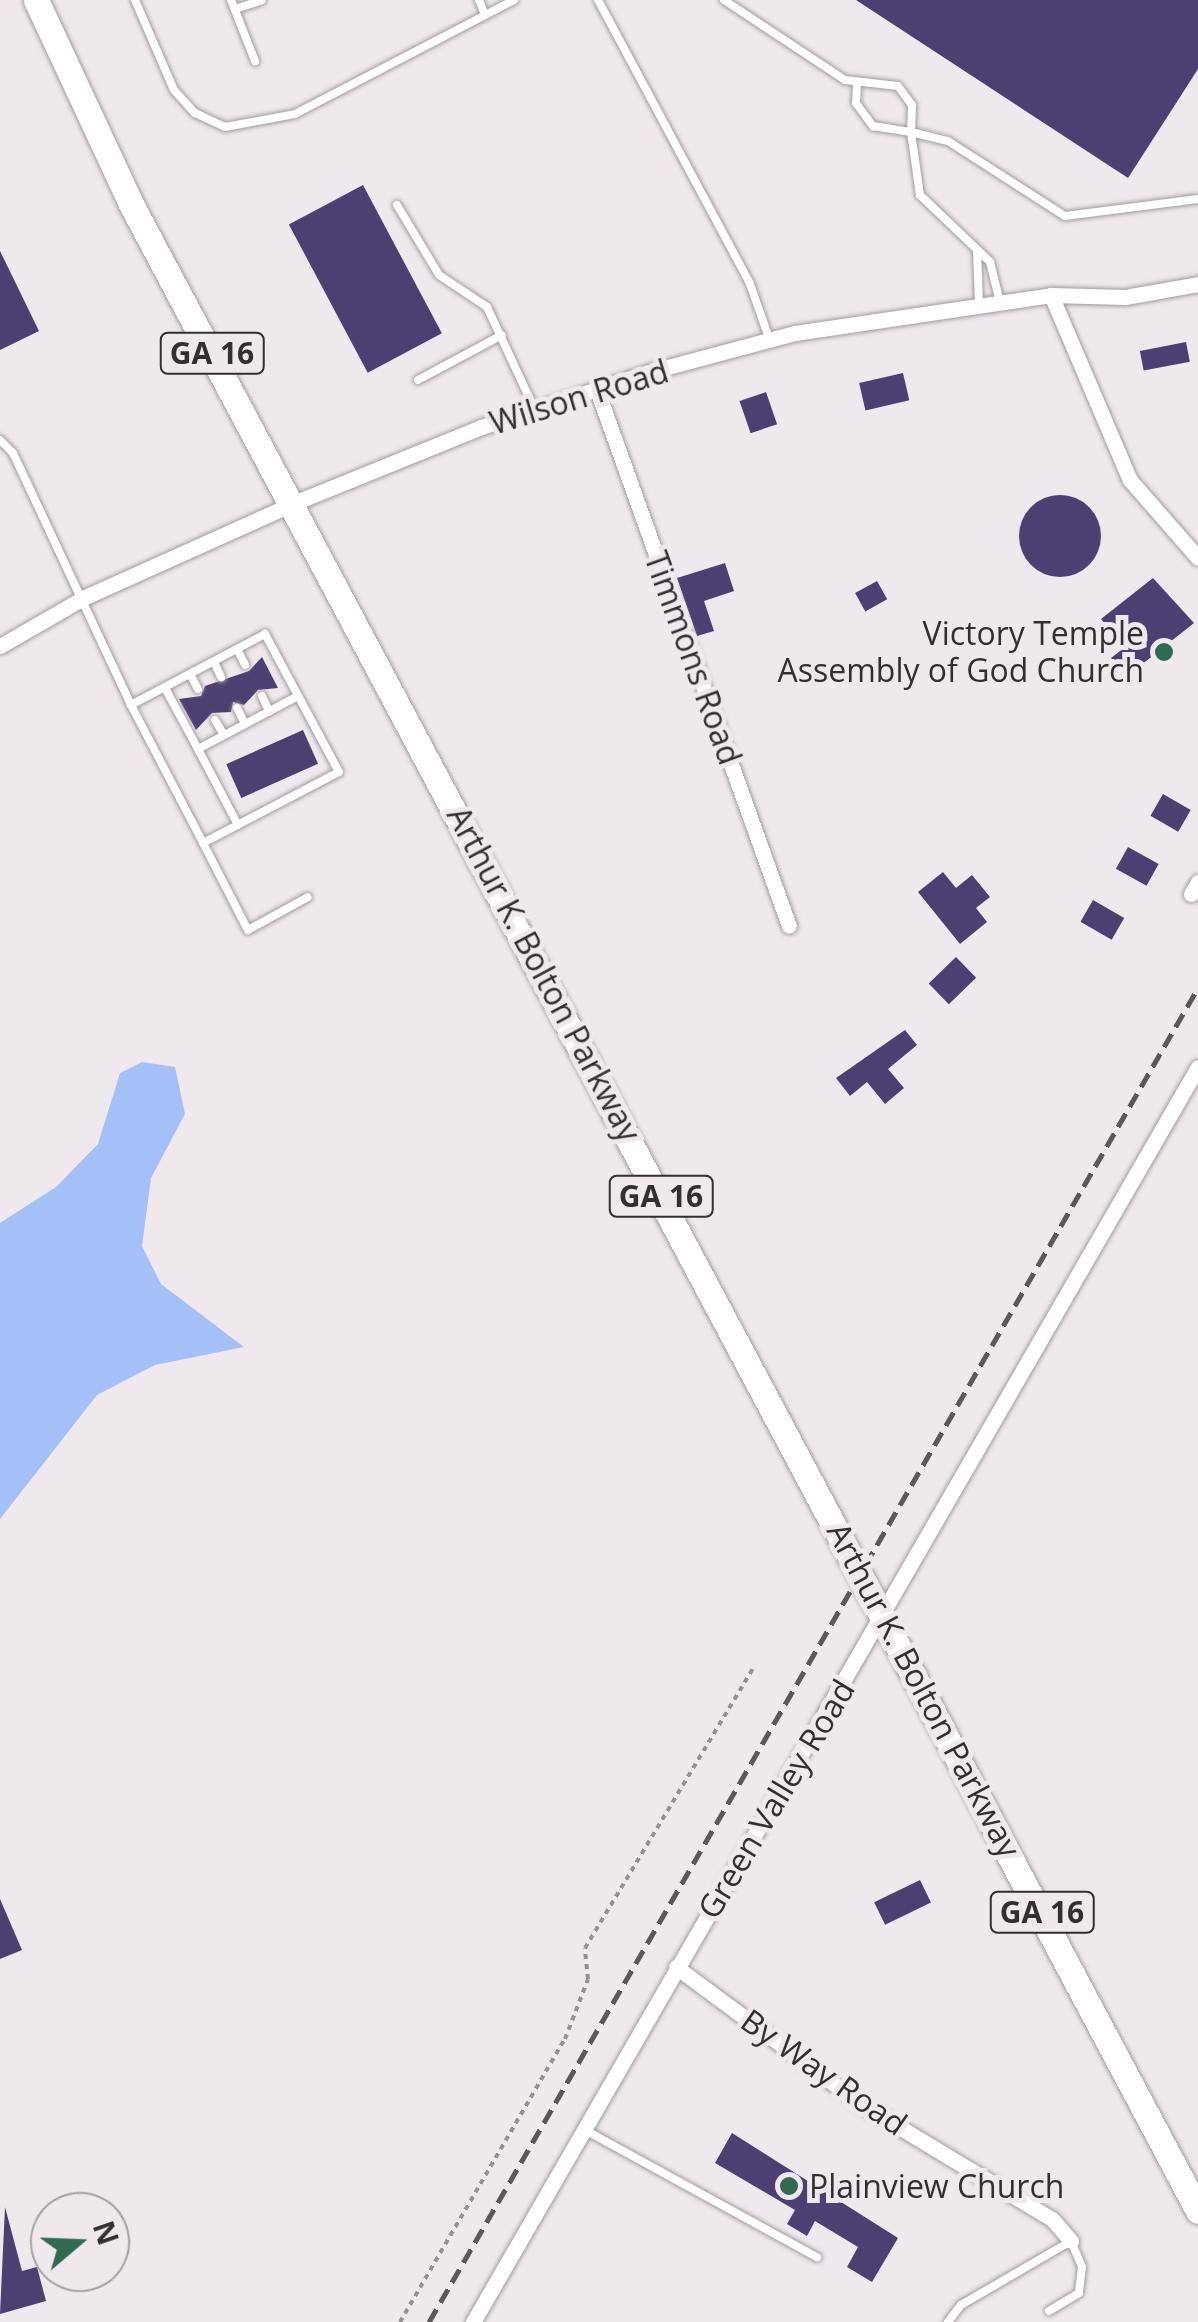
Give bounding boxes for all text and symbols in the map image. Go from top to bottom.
road number: GA 16 [160,328,264,378]
street label: Wilson Road [485,352,673,442]
street label: Timmons Road [637,546,749,770]
place label: Victory Temple Assembly of God Church [778,615,1144,690]
marker: Victory Temple Assembly of God Church [1153,641,1175,663]
street label: Arthur K. Bolton Parkway [439,800,649,1148]
road number: GA 16 [608,1171,714,1221]
street label: Arthur K. Bolton Parkway [819,1516,1029,1864]
street label: Green Valley Road [690,1673,862,1925]
road number: GA 16 [990,1887,1094,1937]
street label: By Way Road [734,2001,914,2143]
place label: Plainview Church [809,2167,1064,2205]
marker: Plainview Church [778,2175,800,2197]
north arrow [30,2192,130,2292]
text: N [85,2216,128,2250]

